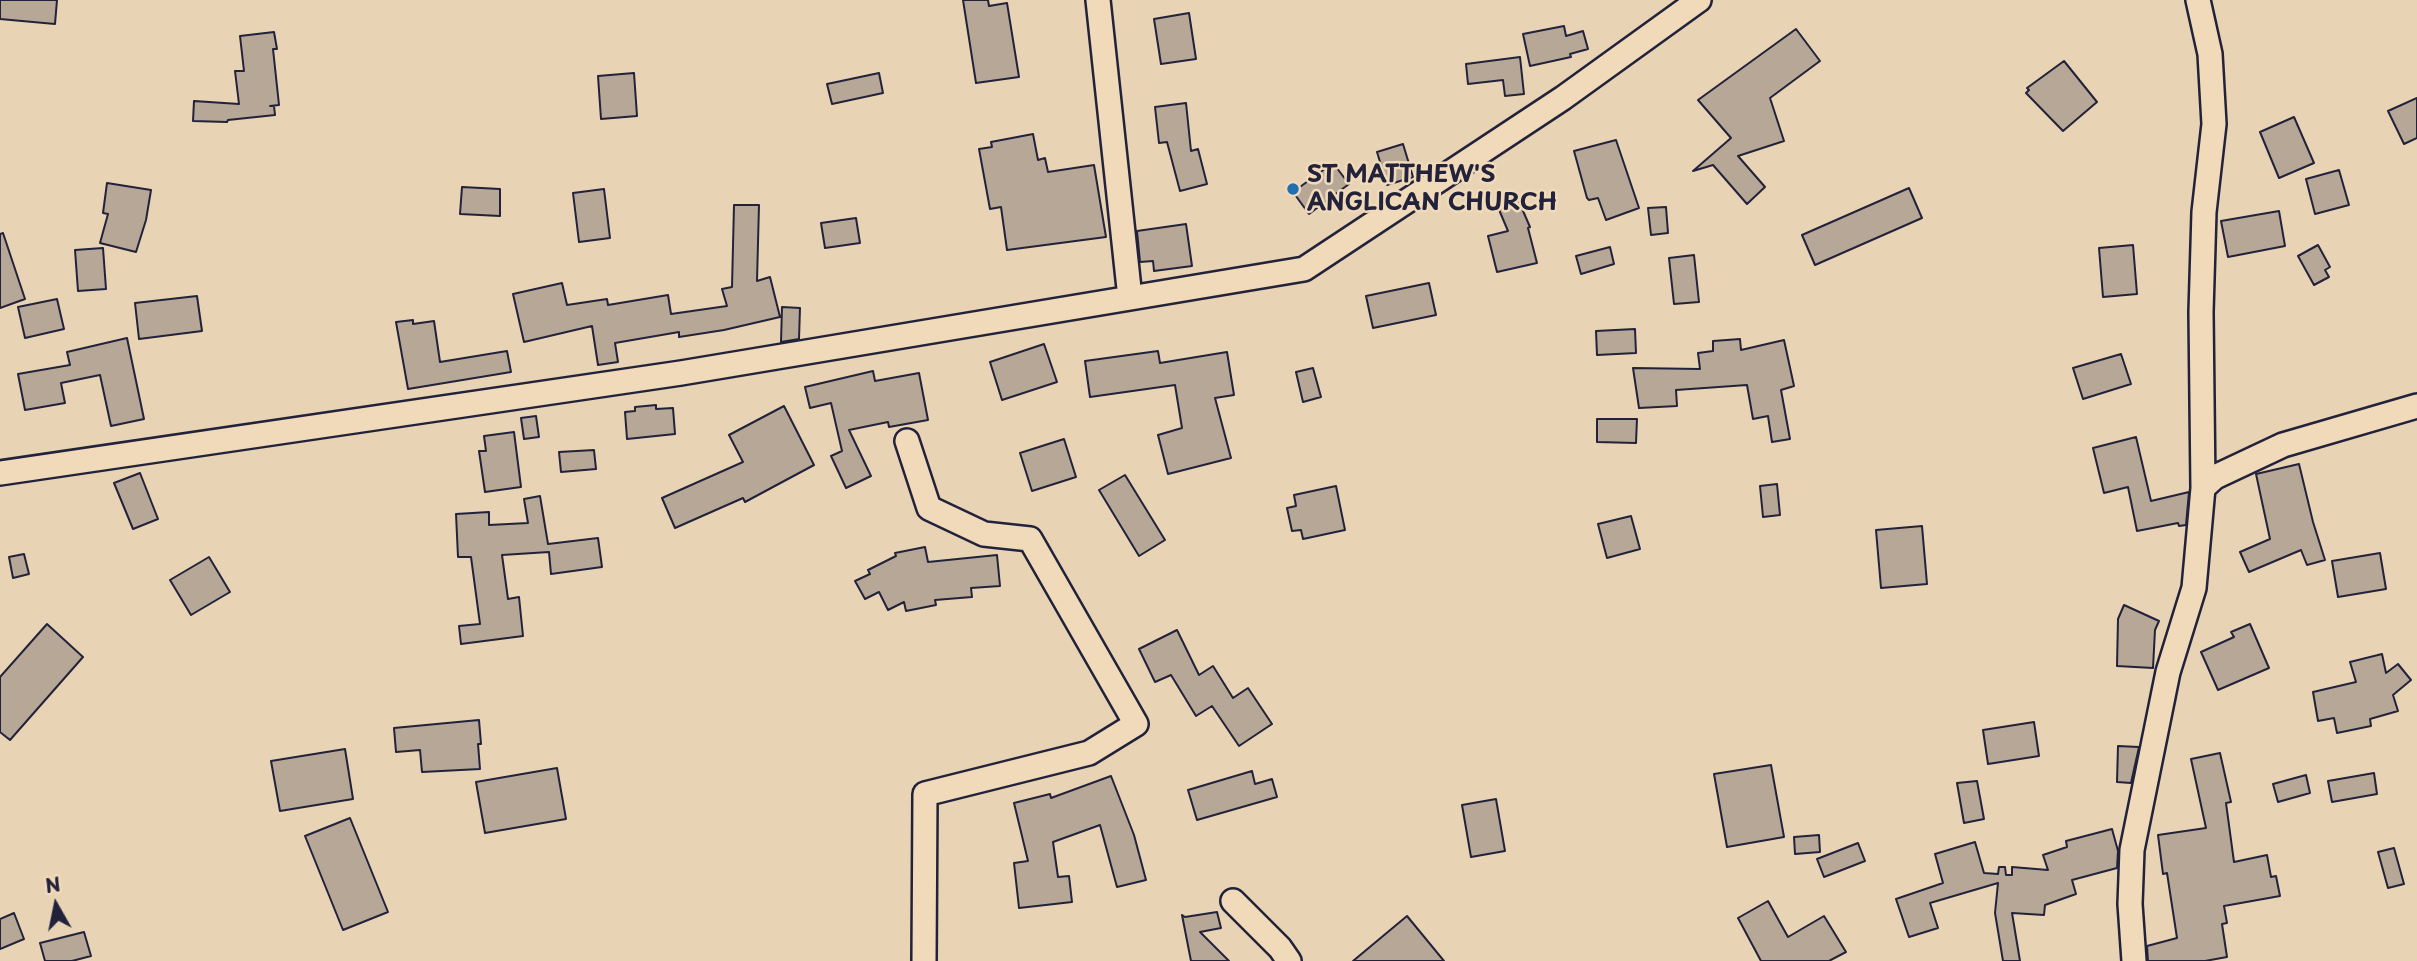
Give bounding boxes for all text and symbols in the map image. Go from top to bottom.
place label: ST MATTHEW'S ANGLICAN CHURCH [1307,161,1557,217]
marker: ST MATTHEW'S ANGLICAN CHURCH [1285,181,1301,197]
text: N [43,869,62,899]
north arrow [21,870,91,940]

